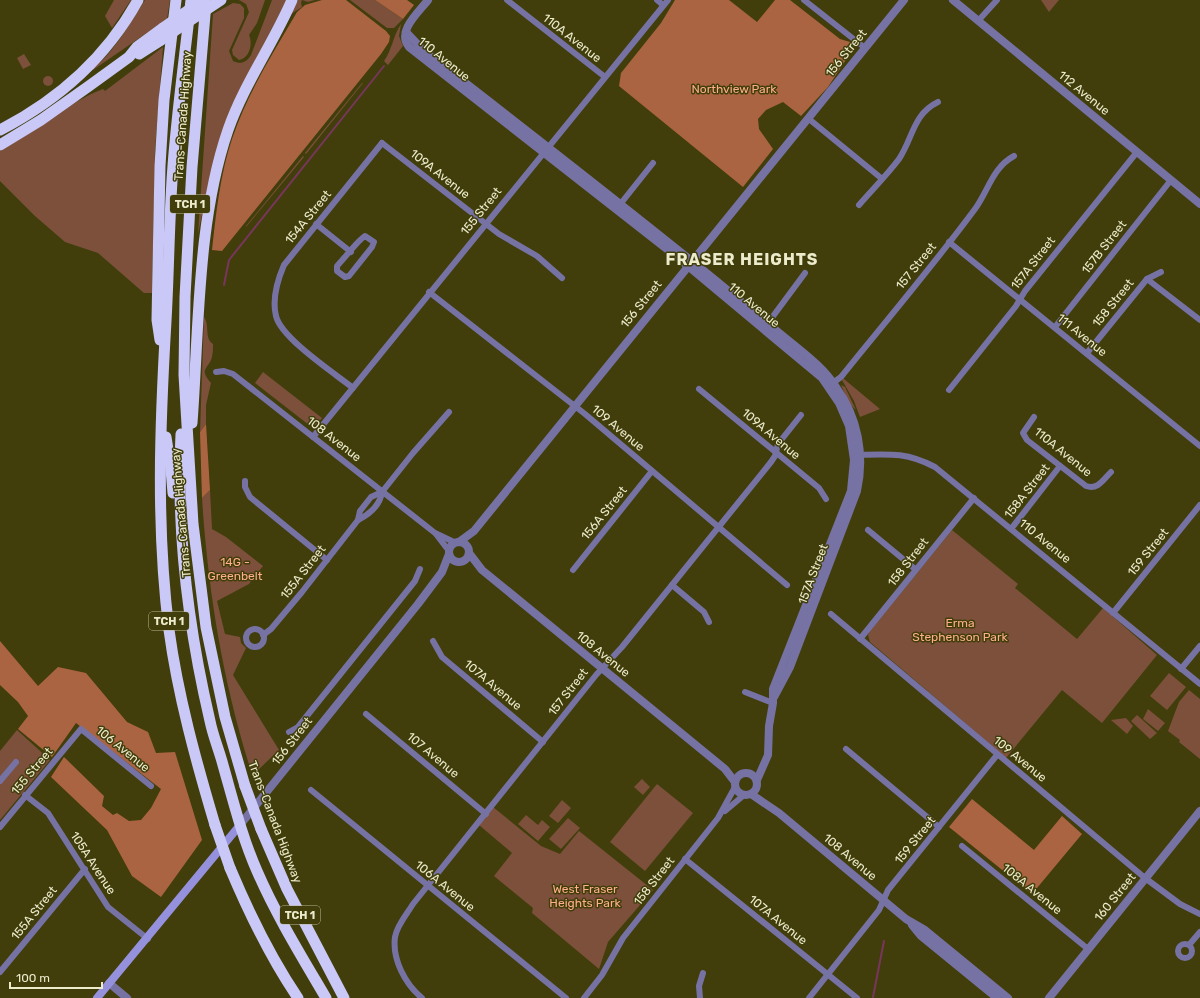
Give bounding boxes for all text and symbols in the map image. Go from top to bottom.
street label: 110A Avenue [540,11,604,65]
street label: 156 Street [823,26,870,80]
street label: 110 Avenue [415,34,473,84]
street label: Trans-Canada Highway [171,50,195,181]
street label: 112 Avenue [1056,68,1113,118]
park label: Northview Park [692,82,777,96]
street label: 109A Avenue [407,146,473,202]
street label: 155 Street [458,184,505,238]
street label: 154A Street [282,187,334,247]
road number: TCH 1 [170,195,210,213]
street label: 157B Street [1079,217,1129,277]
street label: 157A Street [1008,234,1058,292]
street label: 157 Street [893,240,939,292]
district label: FRASER HEIGHTS [666,250,818,269]
street label: 158 Street [1089,276,1137,330]
street label: 156 Street [618,277,665,331]
street label: 110 Avenue [726,280,783,331]
street label: 111 Avenue [1054,311,1110,360]
street label: 109 Avenue [589,402,647,454]
street label: 109A Avenue [739,406,803,463]
street label: 108 Avenue [304,413,364,465]
street label: 110A Avenue [1031,424,1095,480]
street label: Trans-Canada Highway [168,447,194,578]
street label: 158A Street [1001,461,1053,521]
street label: 156A Street [578,483,630,543]
street label: 110 Avenue [1016,516,1074,566]
street label: 159 Street [1125,525,1172,579]
street label: 158 Street [885,535,931,589]
street label: 155A Street [278,542,329,602]
street label: 157A Street [795,542,831,606]
park label: 14G - Greenbelt [208,555,263,583]
road number: TCH 1 [149,612,189,630]
park label: Erma Stephenson Park [912,616,1009,644]
street label: 108 Avenue [573,628,633,680]
street label: 107A Avenue [461,657,525,713]
street label: 157 Street [545,665,591,718]
street label: 156 Street [269,714,315,768]
street label: 106 Avenue [93,723,153,775]
street label: 107 Avenue [404,729,462,781]
street label: 109 Avenue [991,733,1050,785]
street label: 155 Street [8,744,56,797]
street label: Trans-Canada Highway [245,759,305,885]
street label: 159 Street [892,813,939,867]
street label: 105A Avenue [67,829,119,897]
street label: 108 Avenue [821,831,880,883]
street label: 158 Street [631,854,677,908]
street label: 106A Avenue [412,858,478,914]
street label: 108A Avenue [999,861,1065,918]
street label: 160 Street [1091,870,1139,924]
park label: West Fraser Heights Park [549,882,621,910]
street label: 155A Street [8,883,60,943]
street label: 107A Avenue [746,892,810,948]
road number: TCH 1 [280,906,320,924]
scale bar [10,964,102,990]
text: 100 m [16,971,50,985]

